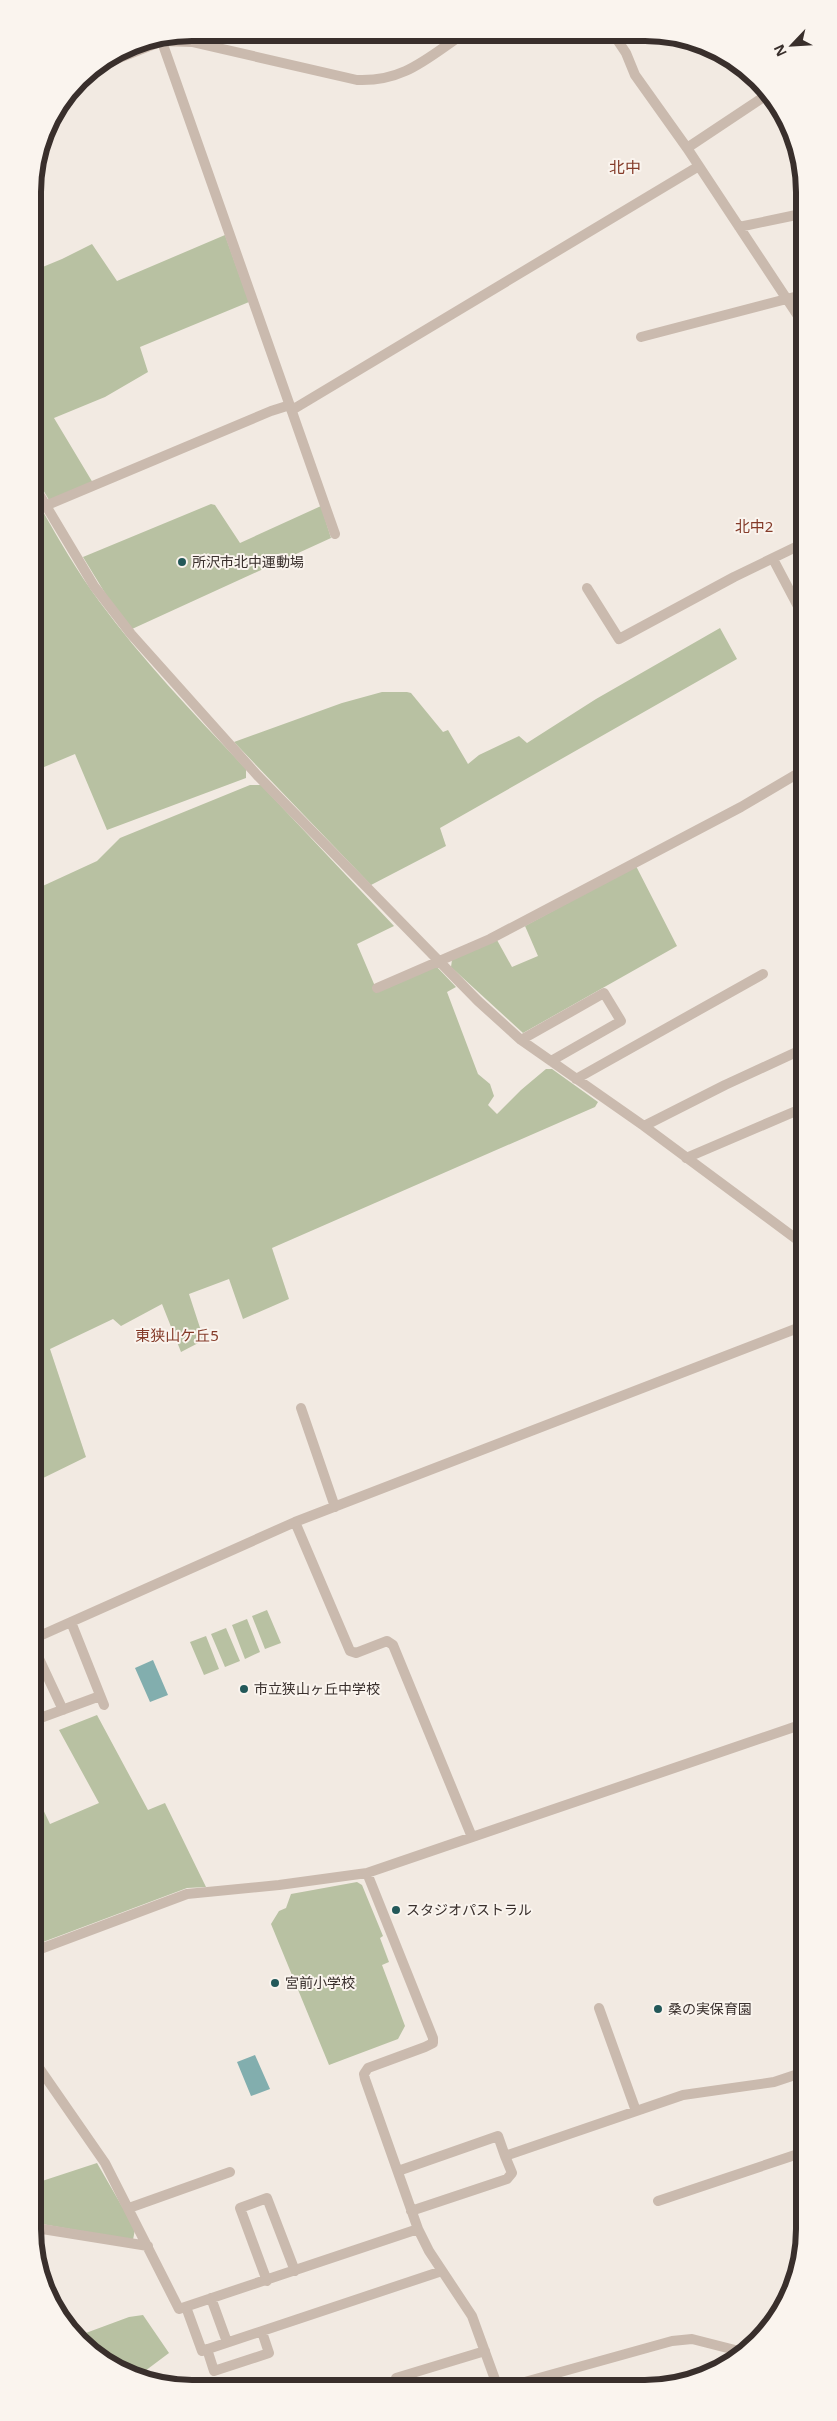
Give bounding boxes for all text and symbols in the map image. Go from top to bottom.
north arrow [767,20,817,70]
text: N [769,42,791,60]
district label: 北中 [609,156,641,178]
district label: 北中2 [735,516,773,536]
place label: 所沢市北中運動場 [192,552,304,571]
marker: 所沢市北中運動場 [176,556,188,568]
district label: 東狭山ケ丘5 [135,1325,219,1345]
place label: 市立狭山ヶ丘中学校 [254,1679,380,1698]
marker: 市立狭山ヶ丘中学校 [238,1683,250,1695]
place label: スタジオパストラル [406,1900,532,1919]
marker: スタジオパストラル [390,1904,402,1916]
place label: 宮前小学校 [285,1973,355,1992]
marker: 宮前小学校 [269,1977,281,1989]
place label: 桑の実保育園 [668,1999,752,2018]
marker: 桑の実保育園 [652,2003,664,2015]

